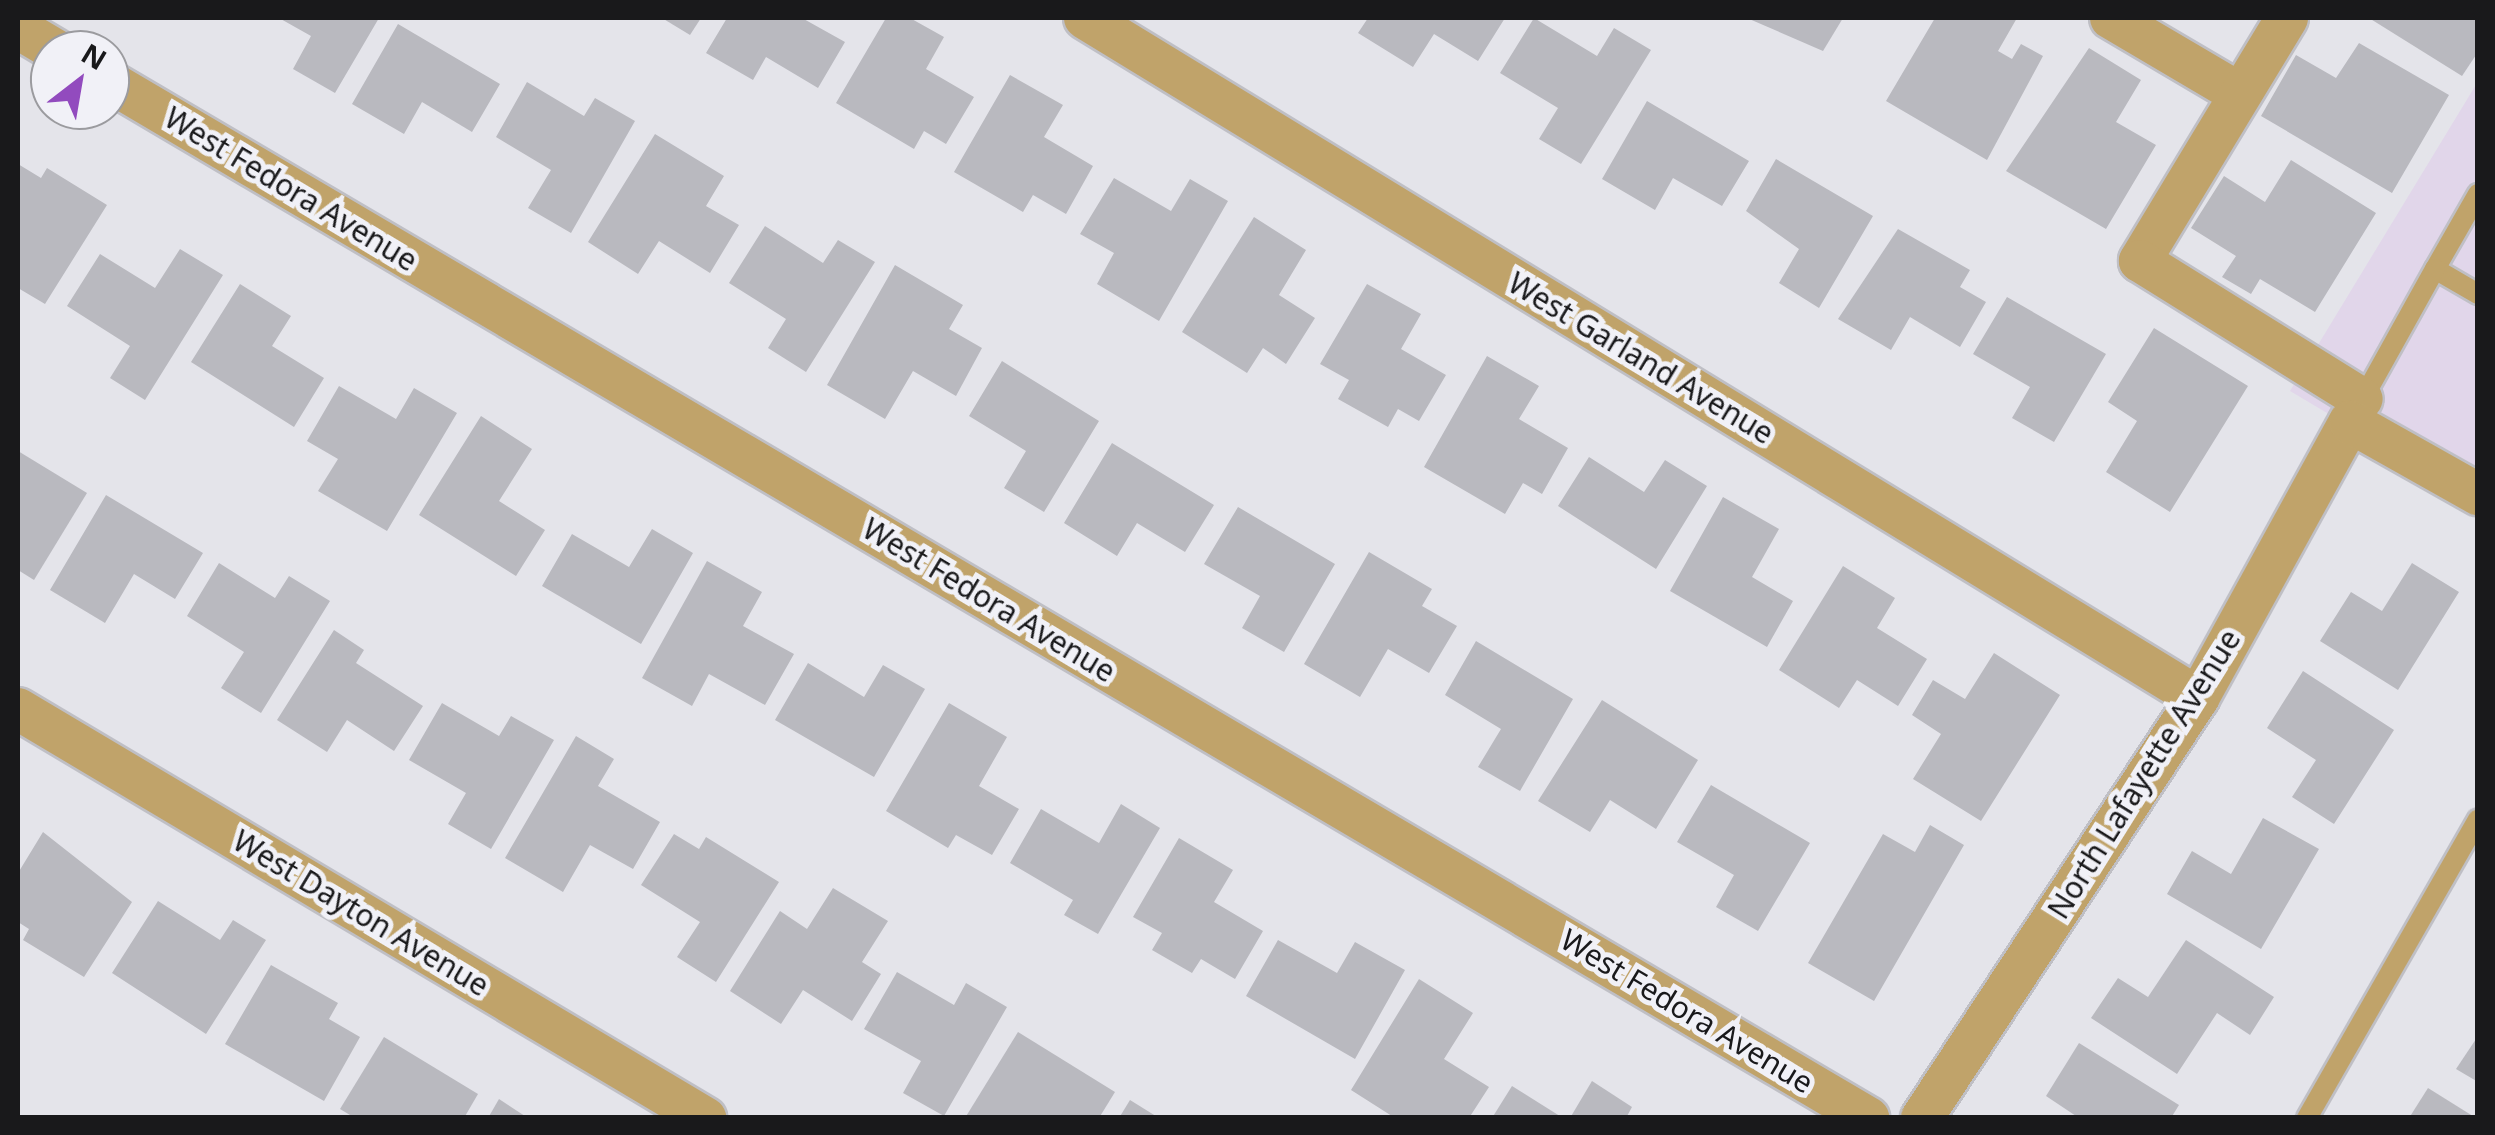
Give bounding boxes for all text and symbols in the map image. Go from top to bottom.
north arrow [30,30,130,130]
text: N [75,34,114,78]
street label: West Fedora Avenue [158,99,424,279]
street label: West Garland Avenue [1502,265,1780,451]
street label: West Fedora Avenue [856,510,1122,690]
street label: North Lafayette Avenue [2040,623,2248,925]
street label: West Dayton Avenue [227,822,495,1004]
street label: West Fedora Avenue [1554,921,1820,1101]

